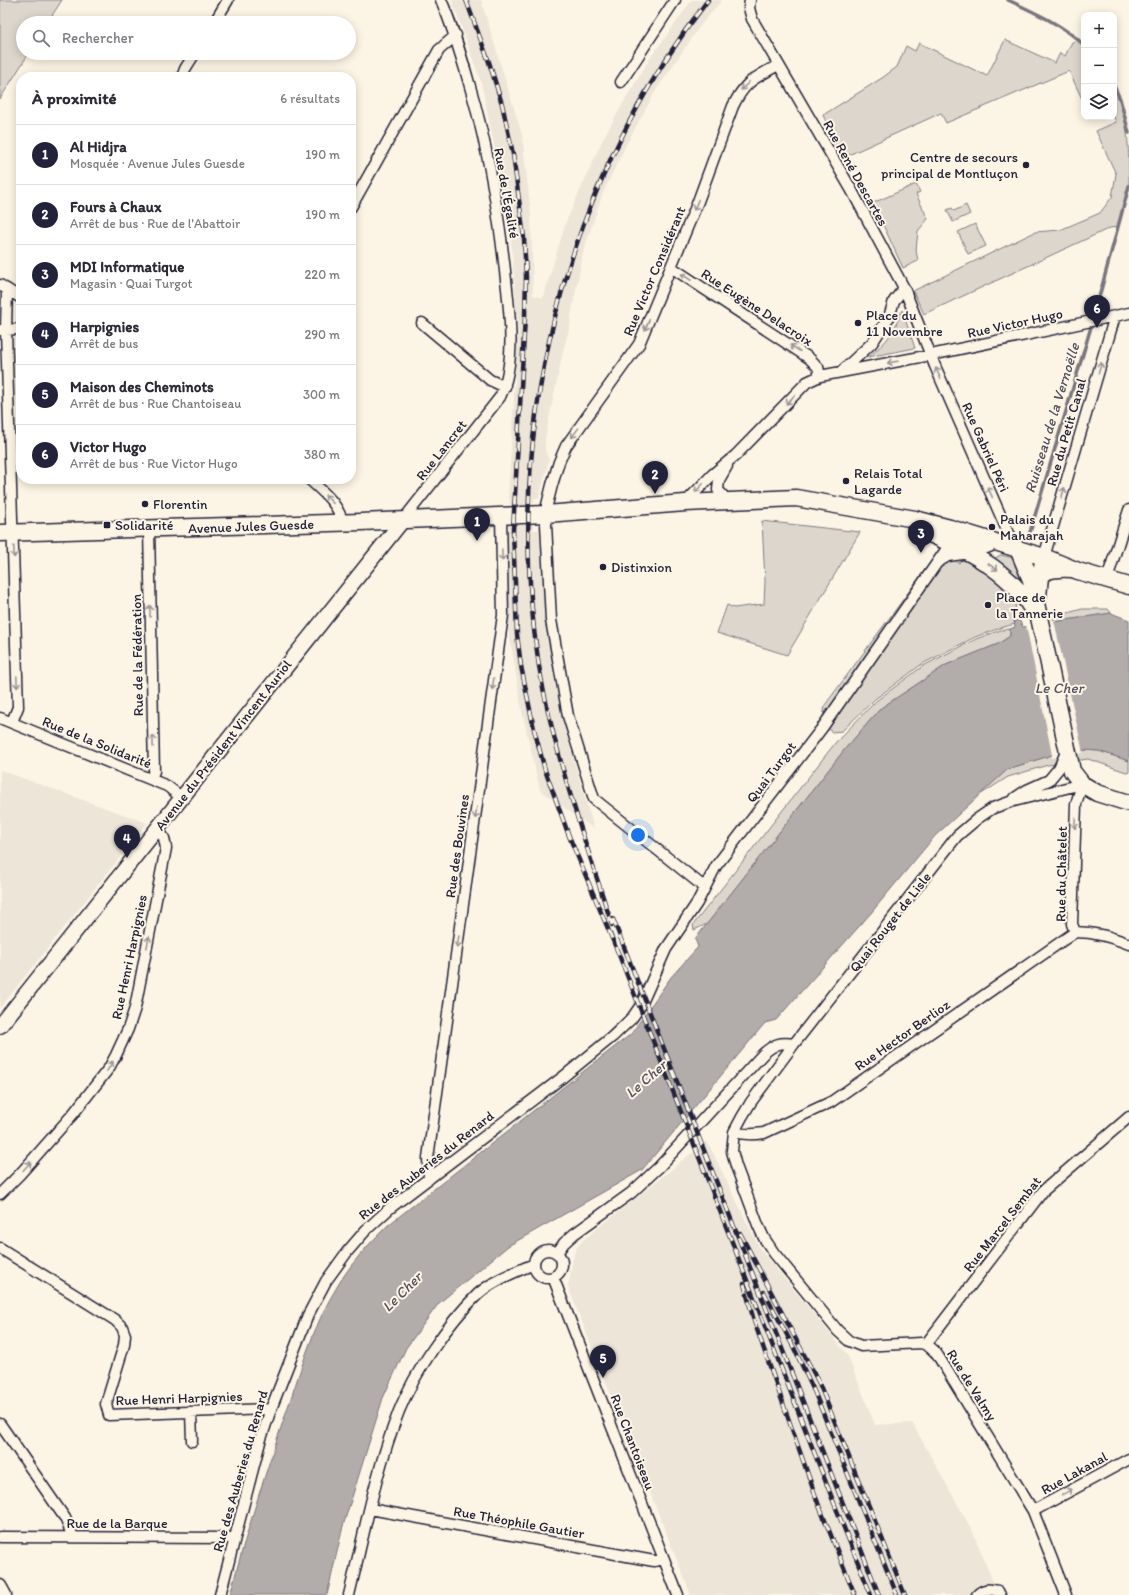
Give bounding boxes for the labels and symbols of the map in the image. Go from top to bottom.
one-way arrow [741,81,750,91]
street label: Rue René Descartes [819,117,892,229]
street label: Rue de l'Égalité [490,146,523,240]
place label: Centre de secours principal de Montluçon [881,149,1019,182]
marker: Centre de secours principal de Montluçon [1021,160,1031,170]
one-way arrow [692,199,700,211]
street label: Rue Victor Considérant [619,204,689,339]
street label: Rue Eugène Delacroix [698,265,816,350]
one-way arrow [681,273,692,281]
pin: 6 [1084,295,1110,328]
street label: Rue Victor Hugo [966,305,1064,342]
place label: Place du 11 Novembre [866,307,943,340]
marker: Place du 11 Novembre [853,318,863,328]
one-way arrow [642,319,650,331]
water label: Ruisseau de la Vernoëlle [1021,340,1084,495]
one-way arrow [790,344,801,352]
one-way arrow [886,358,899,366]
one-way arrow [1097,362,1104,375]
one-way arrow [934,367,941,379]
street label: Rue du Petit Canal [1043,376,1090,488]
one-way arrow [785,395,795,405]
street label: Rue Gabriel Péri [958,400,1013,495]
street label: Rue Lancret [412,417,470,484]
one-way arrow [571,428,579,439]
pin: 2 [642,461,668,494]
place label: Relais Total Lagarde [854,465,923,498]
marker: Relais Total Lagarde [841,476,851,486]
one-way arrow [695,483,704,493]
one-way arrow [986,486,993,498]
one-way arrow [1060,487,1067,500]
one-way arrow [325,494,334,504]
place label: Florentin [153,496,208,513]
marker: Florentin [140,499,150,509]
pin: 1 [464,508,490,541]
place label: Palais du Maharajah [1000,511,1064,544]
street label: Avenue Jules Guesde [188,516,315,537]
place label: Solidarité [115,517,174,534]
marker: Solidarité [102,520,112,530]
pin: 3 [908,520,934,553]
marker: Palais du Maharajah [987,522,997,532]
one-way arrow [10,545,17,558]
one-way arrow [498,548,506,561]
place label: Distinxion [611,559,672,576]
marker: Distinxion [598,562,608,572]
one-way arrow [987,563,998,571]
place label: Place de la Tannerie [996,589,1063,622]
street label: Rue de la Fédération [128,594,147,716]
marker: Place de la Tannerie [983,600,993,610]
one-way arrow [147,605,154,618]
street label: Avenue du Président Vincent Auriol [151,657,295,834]
one-way arrow [14,675,21,688]
one-way arrow [489,677,497,690]
water label: Le Cher [1035,679,1086,697]
street label: Rue de la Solidarité [40,713,154,772]
one-way arrow [149,735,157,748]
street label: Quai Turgot [743,738,800,806]
street label: Rue des Bouvines [442,793,473,899]
one-way arrow [472,806,479,819]
one-way arrow [1072,816,1079,829]
pin: 4 [114,825,140,858]
your location [628,825,648,845]
street label: Rue du Châtelet [1052,826,1071,922]
street label: Quai Rouget de Lisle [846,869,935,976]
street label: Rue Henri Harpignies [108,893,151,1021]
one-way arrow [454,935,462,948]
one-way arrow [145,936,153,949]
street label: Rue Hector Berlioz [851,996,954,1075]
water label: Le Cher [622,1055,672,1102]
one-way arrow [106,1060,114,1072]
street label: Rue des Auberies du Renard [355,1107,498,1224]
one-way arrow [22,1161,31,1171]
street label: Rue Marcel Sembat [960,1173,1045,1275]
water label: Le Cher [378,1267,427,1316]
pin: 5 [590,1345,616,1378]
street label: Rue de Valmy [943,1346,1000,1424]
street label: Rue Henri Harpignies [115,1388,243,1409]
street label: Rue des Auberies du Renard [209,1388,272,1554]
street label: Rue Chantoiseau [606,1392,659,1493]
street label: Rue Lakanal [1038,1448,1110,1499]
one-way arrow [1061,1488,1073,1496]
street label: Rue Théophile Gautier [452,1503,586,1542]
street label: Rue de la Barque [66,1515,168,1532]

